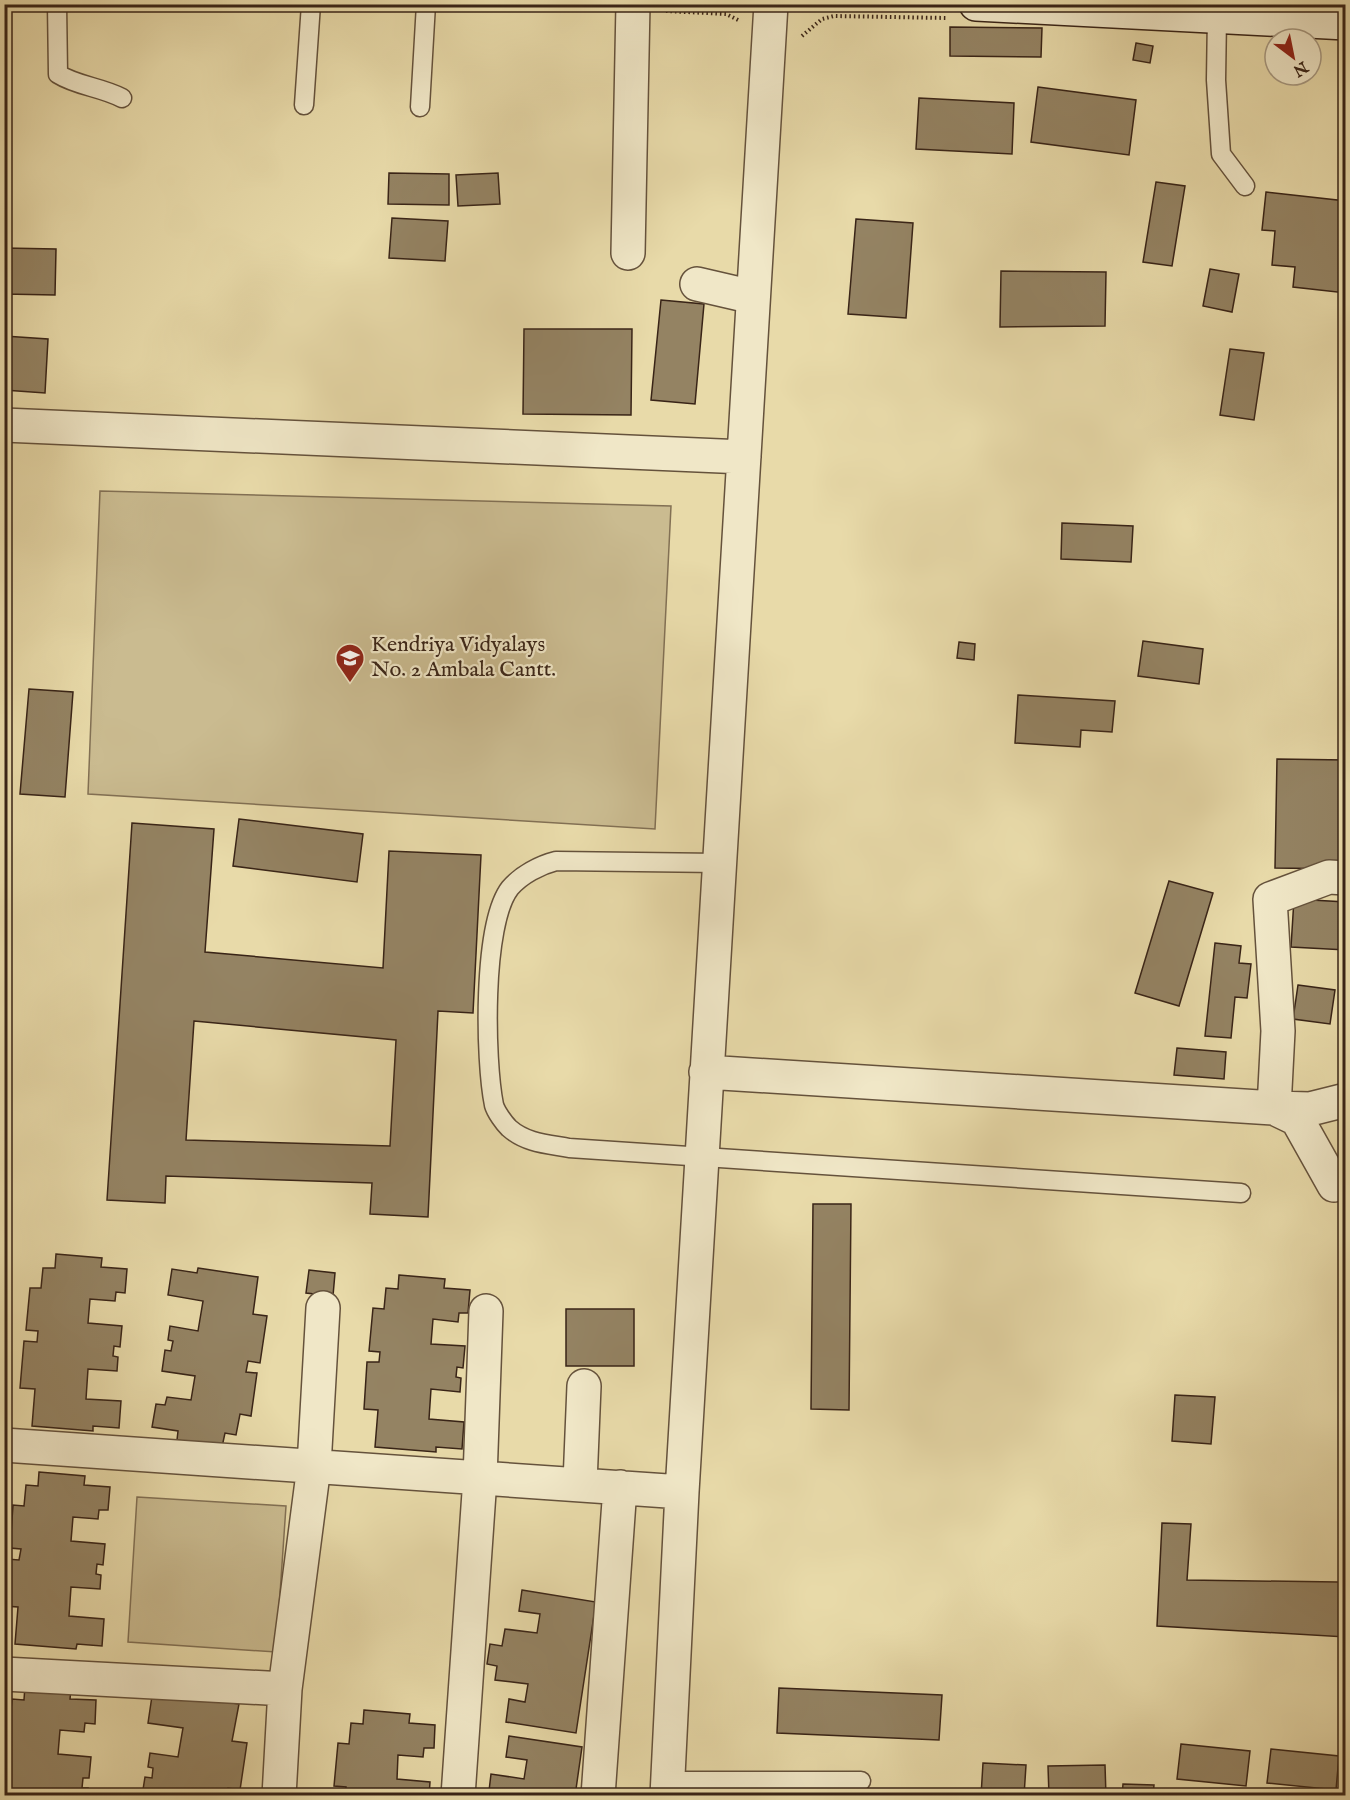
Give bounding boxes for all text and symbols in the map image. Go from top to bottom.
north arrow [1263,27,1323,87]
text: N [1289,55,1312,80]
place label: Kendriya Vidyalays No. 2 Ambala Cantt. [371,631,556,684]
school or university icon: Kendriya Vidyalays No. 2 Ambala Cantt. [334,642,366,684]

